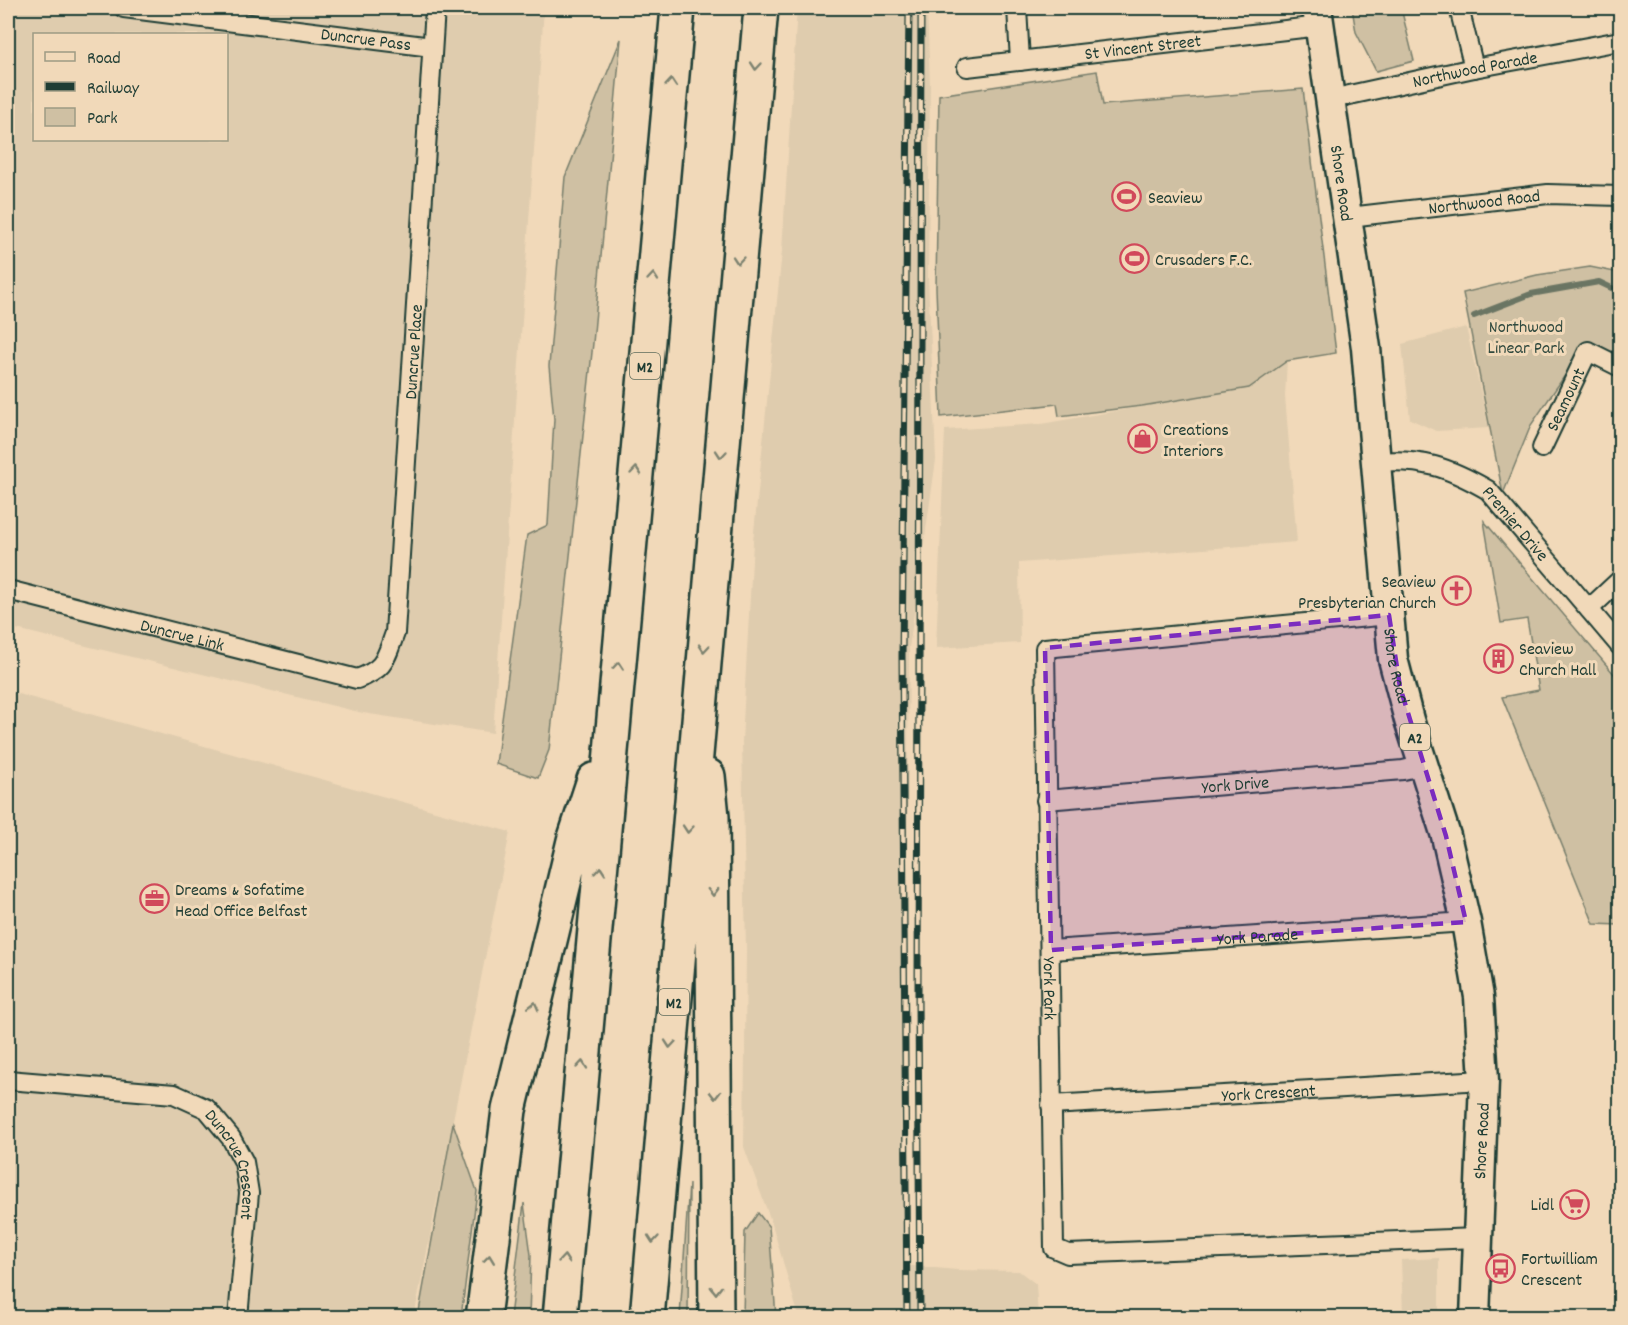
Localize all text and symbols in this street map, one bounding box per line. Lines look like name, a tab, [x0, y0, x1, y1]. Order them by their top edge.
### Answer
street label: Duncrue Pass	[319, 23, 412, 59]
street label: St Vincent Street	[1084, 30, 1203, 68]
legend	[33, 33, 228, 141]
street label: Northwood Parade	[1411, 46, 1540, 96]
text: Road	[87, 47, 121, 72]
one-way arrow	[750, 61, 763, 70]
text: Railway	[87, 77, 140, 102]
one-way arrow	[664, 78, 677, 88]
text: Park	[87, 107, 118, 132]
street label: Shore Road	[1322, 144, 1358, 223]
sports icon: Seaview	[1111, 181, 1143, 213]
street label: Northwood Road	[1427, 185, 1542, 223]
place label: Seaview	[1148, 187, 1203, 212]
sports icon: Crusaders F.C.	[1118, 243, 1150, 275]
place label: Crusaders F.C.	[1155, 249, 1252, 274]
one-way arrow	[732, 256, 745, 265]
one-way arrow	[646, 273, 659, 282]
street label: Duncrue Place	[400, 304, 431, 400]
park label: Northwood Linear Park	[1488, 316, 1564, 362]
road number: M2	[630, 353, 660, 379]
street label: Seamount	[1542, 364, 1593, 436]
place label: Creations Interiors	[1163, 419, 1229, 465]
shop icon: Creations Interiors	[1126, 423, 1158, 455]
one-way arrow	[715, 450, 728, 459]
one-way arrow	[629, 467, 642, 476]
street label: Premier Drive	[1475, 481, 1553, 568]
place label: Seaview Presbyterian Church	[1298, 571, 1436, 617]
church icon: Seaview Presbyterian Church	[1441, 575, 1473, 607]
street label: Duncrue Link	[137, 614, 226, 660]
street label: Shore Road	[1375, 627, 1414, 707]
place label: Seaview Church Hall	[1519, 638, 1597, 684]
building icon: Seaview Church Hall	[1482, 642, 1514, 674]
one-way arrow	[698, 644, 711, 653]
one-way arrow	[611, 661, 624, 670]
road number: A2	[1400, 724, 1430, 750]
street label: York Drive	[1201, 771, 1270, 802]
one-way arrow	[682, 825, 695, 834]
one-way arrow	[593, 866, 606, 875]
place label: Dreams & Sofatime Head Office Belfast	[175, 879, 308, 925]
office icon: Dreams & Sofatime Head Office Belfast	[138, 883, 170, 915]
one-way arrow	[707, 888, 719, 897]
street label: York Parade	[1216, 923, 1299, 954]
street label: York Park	[1035, 956, 1061, 1020]
road number: M2	[659, 989, 689, 1015]
one-way arrow	[527, 1001, 540, 1011]
one-way arrow	[664, 1040, 677, 1049]
one-way arrow	[575, 1060, 588, 1069]
street label: York Crescent	[1221, 1080, 1317, 1110]
one-way arrow	[709, 1090, 721, 1099]
street label: Shore Road	[1469, 1102, 1498, 1180]
street label: Duncrue Crescent	[197, 1105, 259, 1221]
supermarket icon: Lidl	[1559, 1188, 1591, 1220]
place label: Lidl	[1531, 1194, 1555, 1219]
one-way arrow	[647, 1234, 660, 1243]
place label: Fortwilliam Crescent	[1521, 1248, 1598, 1294]
bus stop icon: Fortwilliam Crescent	[1484, 1252, 1516, 1284]
one-way arrow	[483, 1255, 495, 1264]
one-way arrow	[557, 1255, 570, 1264]
one-way arrow	[710, 1285, 722, 1294]

